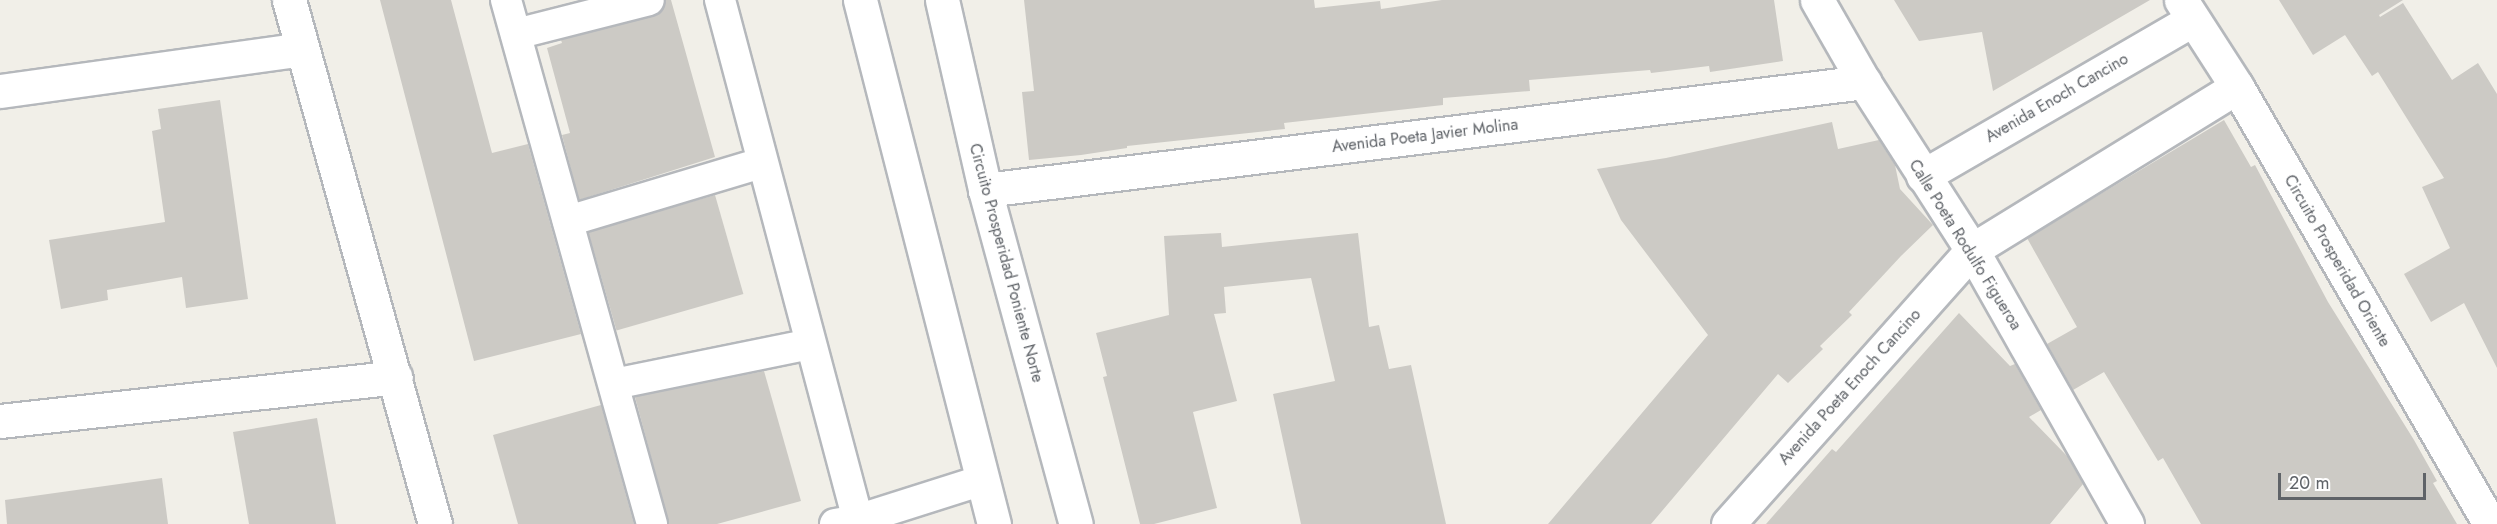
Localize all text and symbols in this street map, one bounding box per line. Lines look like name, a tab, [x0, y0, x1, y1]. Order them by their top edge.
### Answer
street label: Avenida Enoch Cancino	[1982, 49, 2132, 147]
street label: Avenida Poeta Javier Molina	[1331, 115, 1519, 157]
street label: Circuito Prosperidad Poniente Norte	[965, 142, 1047, 384]
street label: Calle Poeta Rodulfo Figueroa	[1905, 156, 2025, 334]
street label: Circuito Prosperidad Oriente	[2280, 172, 2394, 350]
street label: Avenida Poeta Enoch Cancino	[1775, 305, 1925, 469]
scale bar	[2281, 461, 2430, 499]
text: 20 m	[2289, 470, 2329, 496]

